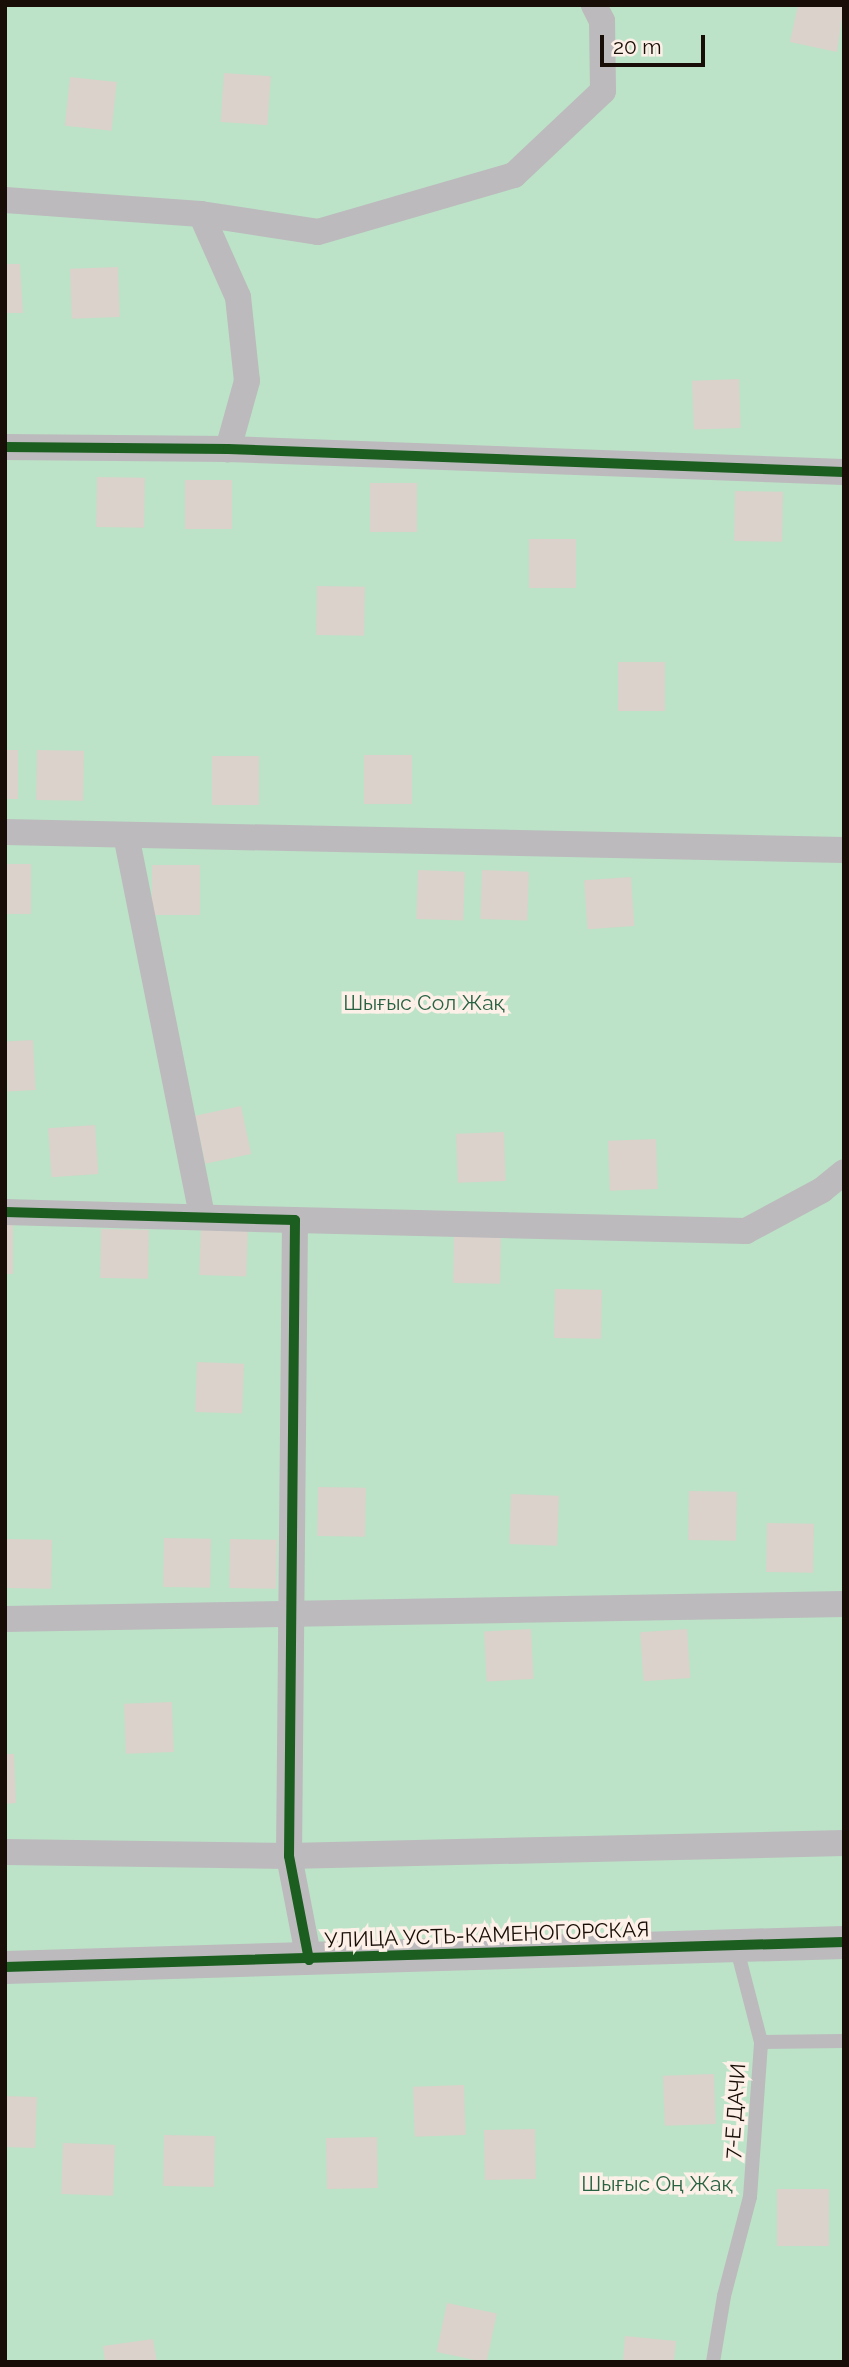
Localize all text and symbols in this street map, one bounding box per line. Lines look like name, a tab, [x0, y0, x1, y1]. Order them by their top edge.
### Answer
scale bar	[604, 21, 709, 65]
text: 20 m	[613, 34, 661, 59]
park label: Шығыс Сол Жақ	[343, 990, 505, 1016]
street label: УЛИЦА УСТЬ-КАМЕНОГОРСКАЯ	[324, 1917, 650, 1953]
street label: 7-Е ДАЧИ	[719, 2062, 751, 2160]
park label: Шығыс Оң Жақ	[581, 2171, 733, 2197]

